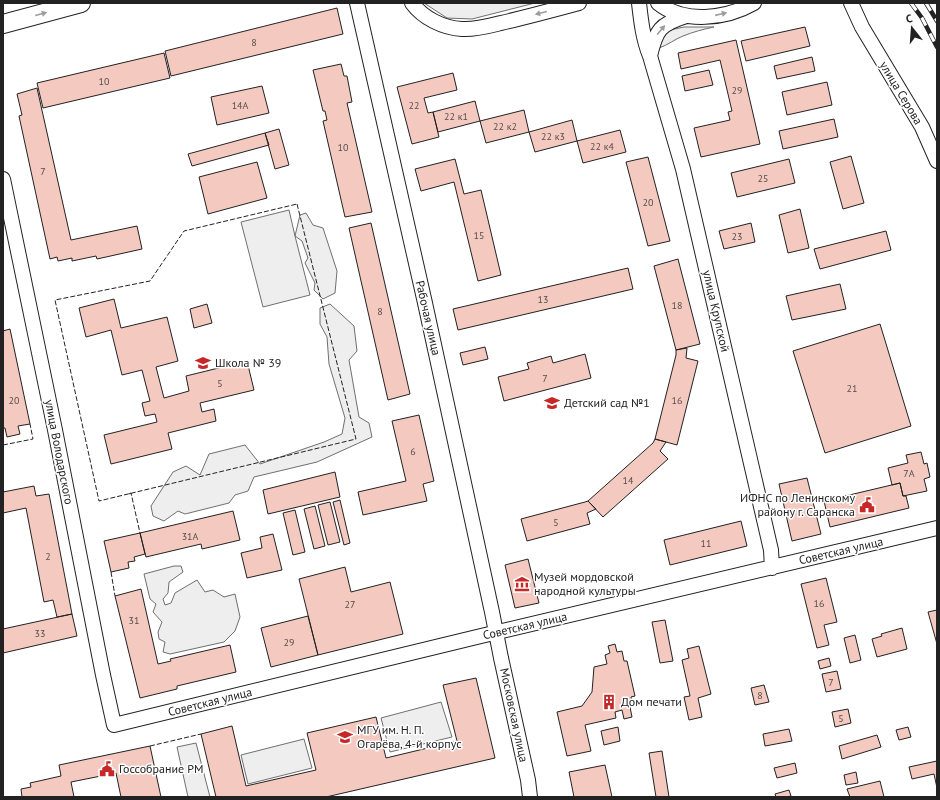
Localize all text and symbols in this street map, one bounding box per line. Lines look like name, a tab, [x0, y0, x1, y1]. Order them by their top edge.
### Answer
north arrow	[892, 8, 932, 48]
one-way arrow	[34, 10, 47, 16]
one-way arrow	[535, 10, 547, 16]
one-way arrow	[715, 11, 727, 17]
text: С	[904, 11, 914, 26]
one-way arrow	[657, 24, 665, 35]
house number: 8	[251, 36, 257, 49]
street label: улица Серова	[877, 58, 926, 127]
house number: 10	[99, 75, 110, 88]
house number: 29	[732, 84, 742, 97]
house number: 14А	[232, 99, 249, 112]
house number: 22	[409, 99, 419, 112]
house number: 22 к1	[444, 110, 468, 123]
house number: 22 к2	[493, 120, 517, 133]
house number: 22 к3	[541, 130, 565, 143]
house number: 22 к4	[590, 140, 614, 153]
house number: 10	[338, 141, 349, 154]
house number: 7	[40, 165, 46, 178]
house number: 25	[758, 172, 768, 185]
house number: 20	[643, 196, 654, 209]
house number: 15	[474, 229, 484, 242]
house number: 23	[732, 230, 742, 243]
street label: улица Крупской	[700, 269, 733, 353]
street label: Рабочая улица	[413, 279, 444, 357]
house number: 13	[538, 293, 548, 306]
house number: 18	[672, 299, 682, 312]
house number: 8	[377, 305, 383, 318]
school or university icon: Школа № 39	[194, 354, 212, 372]
place label: Школа № 39	[215, 355, 281, 370]
house number: 7	[542, 372, 548, 385]
house number: 5	[217, 377, 223, 390]
house number: 21	[847, 382, 857, 395]
house number: 20	[9, 394, 20, 407]
school or university icon: Детский сад №1	[543, 394, 561, 412]
house number: 16	[672, 394, 682, 407]
place label: Детский сад №1	[564, 395, 650, 410]
street label: улица Володарского	[42, 398, 77, 506]
house number: 6	[410, 445, 416, 458]
house number: 7А	[903, 467, 915, 480]
house number: 14	[623, 474, 634, 487]
place label: ИФНС по Ленинскому району г. Саранска	[740, 490, 855, 519]
public building icon: ИФНС по Ленинскому району г. Саранска	[858, 496, 876, 514]
house number: 5	[553, 516, 559, 529]
house number: 31А	[182, 530, 199, 543]
street label: Советская улица	[797, 534, 885, 568]
house number: 11	[701, 537, 711, 550]
house number: 2	[45, 550, 51, 563]
place label: Музей мордовской народной культуры	[534, 569, 636, 598]
museum icon: Музей мордовской народной культуры	[513, 575, 531, 593]
house number: 16	[814, 597, 824, 610]
house number: 27	[345, 598, 355, 611]
street label: Советская улица	[481, 609, 569, 643]
house number: 31	[129, 614, 139, 627]
house number: 33	[35, 627, 45, 640]
house number: 29	[284, 636, 294, 649]
street label: Московская улица	[497, 666, 532, 763]
house number: 7	[828, 676, 834, 689]
street label: Советская улица	[166, 684, 253, 719]
house number: 8	[757, 689, 763, 702]
building icon: Дом печати	[600, 693, 618, 711]
place label: Дом печати	[621, 694, 682, 709]
house number: 5	[838, 712, 844, 725]
place label: МГУ им. Н. П. Огарёва, 4-й корпус	[357, 722, 462, 751]
school or university icon: МГУ им. Н. П. Огарёва, 4-й корпус	[336, 728, 354, 746]
public building icon: Госсобрание РМ	[98, 760, 116, 778]
place label: Госсобрание РМ	[119, 761, 204, 776]

